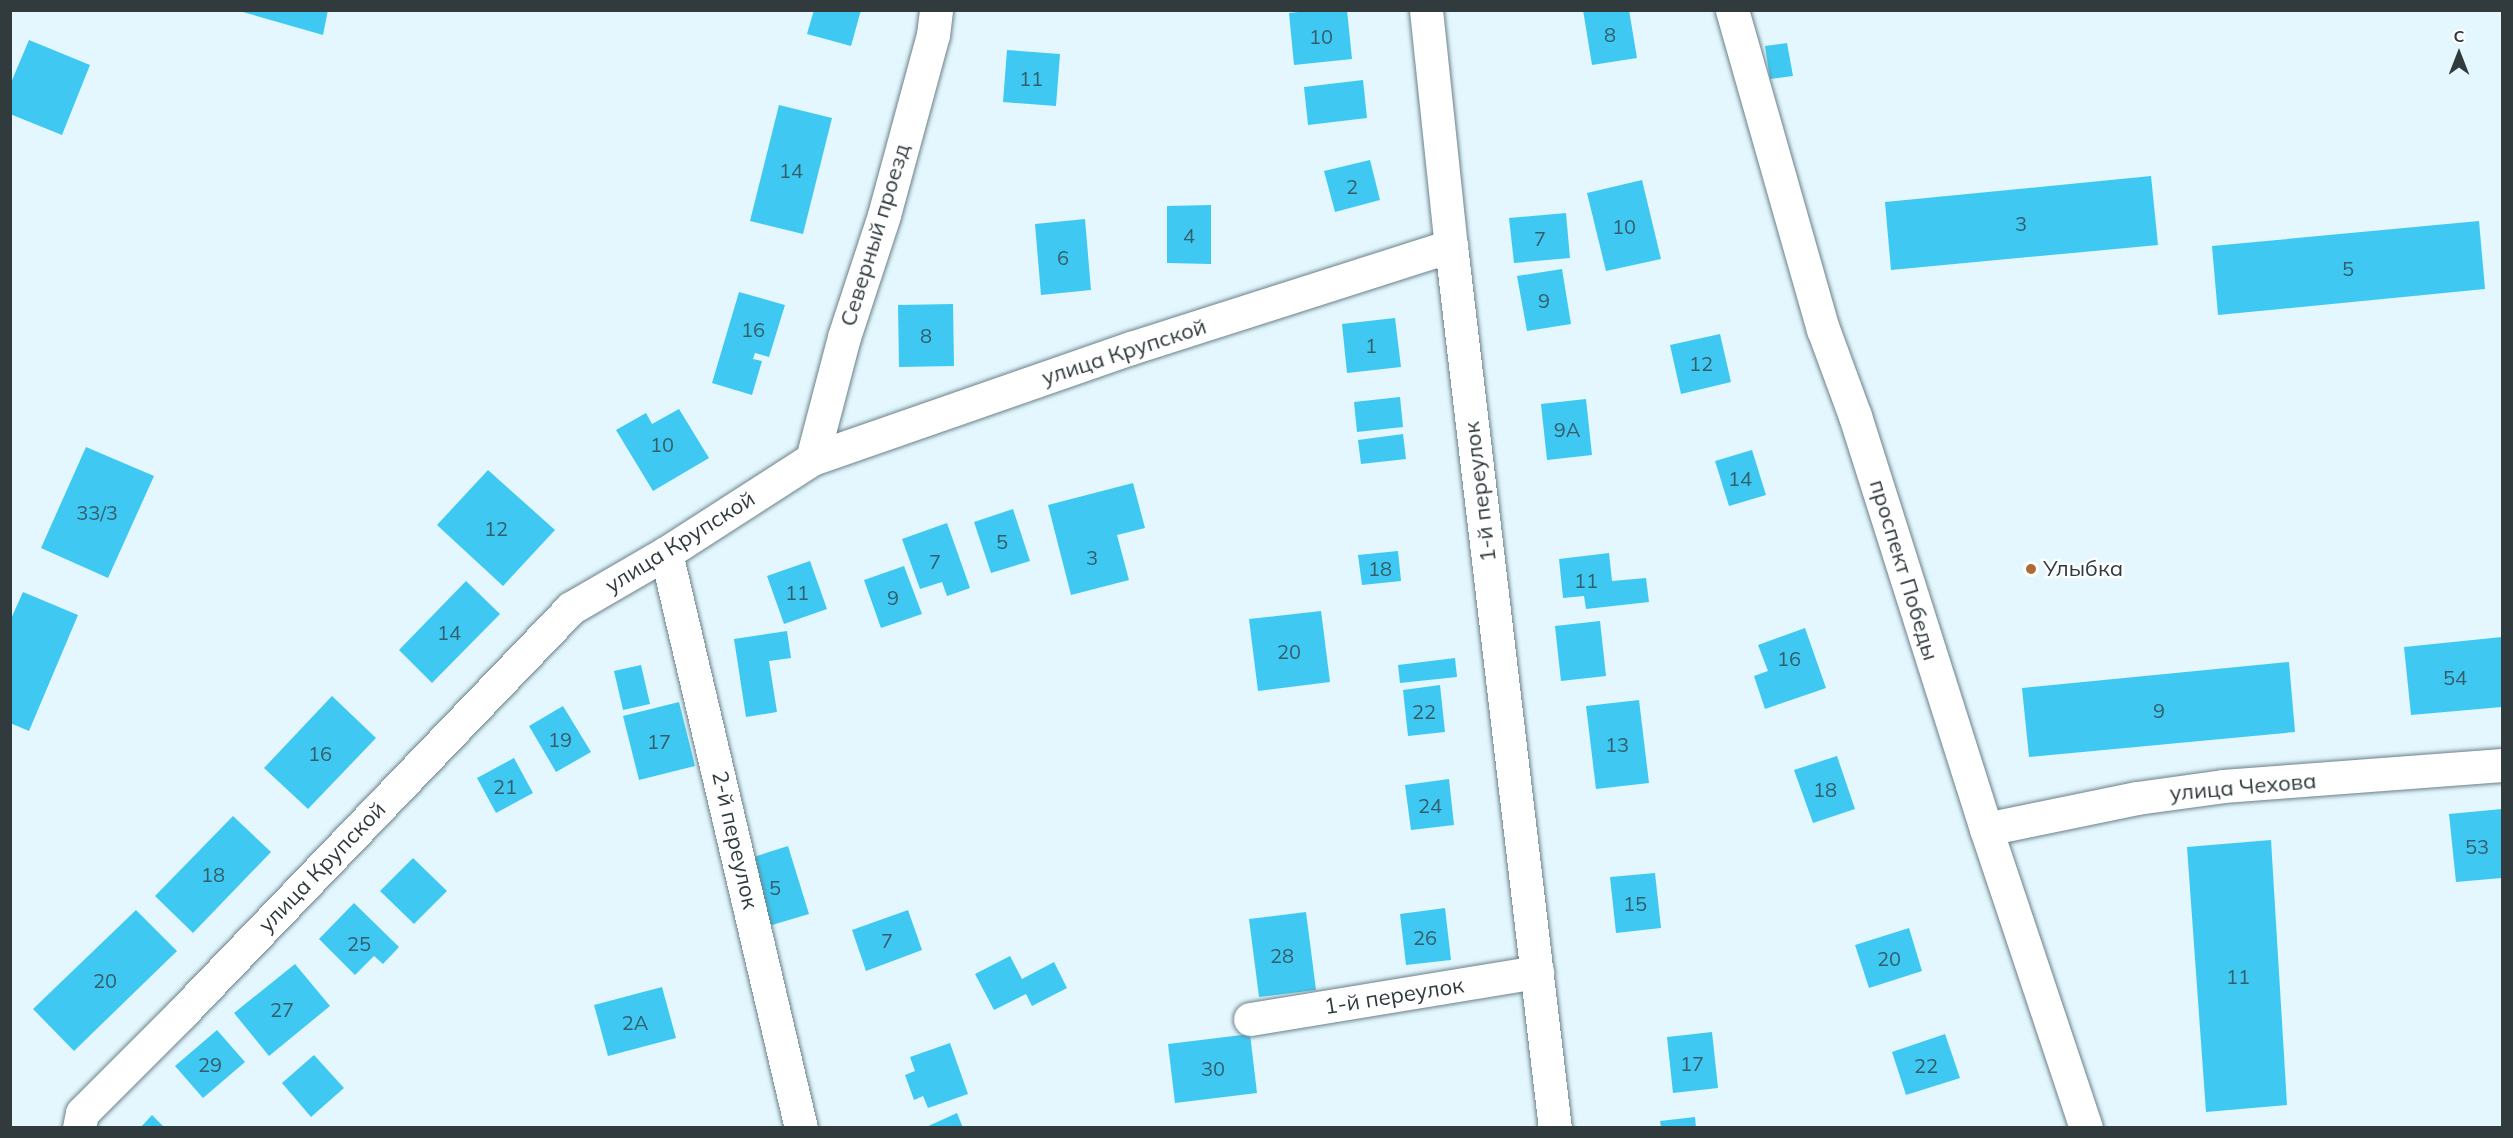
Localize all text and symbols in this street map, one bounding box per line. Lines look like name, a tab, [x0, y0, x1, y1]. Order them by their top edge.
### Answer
house number: 8	[1604, 22, 1616, 46]
house number: 10	[1309, 24, 1333, 48]
north arrow	[2429, 24, 2489, 84]
text: С	[2454, 26, 2464, 46]
house number: 11	[1019, 66, 1043, 90]
street label: Северный проезд	[835, 141, 915, 329]
house number: 14	[779, 158, 803, 182]
house number: 2	[1346, 174, 1358, 198]
house number: 3	[2015, 211, 2027, 235]
house number: 10	[1612, 214, 1636, 238]
house number: 4	[1183, 223, 1195, 247]
house number: 7	[1534, 226, 1546, 250]
house number: 6	[1057, 245, 1069, 269]
house number: 5	[2342, 256, 2354, 280]
house number: 9	[1538, 288, 1550, 312]
street label: улица Крупской	[1038, 313, 1210, 391]
house number: 16	[741, 317, 765, 341]
house number: 8	[920, 323, 932, 347]
house number: 1	[1365, 333, 1377, 357]
house number: 12	[1689, 351, 1713, 375]
house number: 9А	[1554, 417, 1580, 441]
street label: 1-й переулок	[1458, 420, 1502, 564]
house number: 10	[650, 432, 674, 456]
house number: 14	[1728, 466, 1752, 490]
street label: проспект Победы	[1864, 476, 1944, 664]
street label: улица Крупской	[600, 485, 760, 599]
house number: 33/3	[76, 500, 118, 524]
house number: 12	[484, 516, 508, 540]
house number: 5	[996, 529, 1008, 553]
house number: 3	[1086, 545, 1098, 569]
house number: 7	[929, 549, 941, 573]
house number: 18	[1368, 556, 1392, 580]
place label: Улыбка	[2043, 556, 2123, 582]
marker: Улыбка	[2024, 562, 2038, 576]
house number: 11	[1574, 568, 1598, 592]
house number: 11	[785, 580, 809, 604]
house number: 9	[887, 585, 899, 609]
house number: 14	[437, 620, 461, 644]
house number: 20	[1277, 639, 1301, 663]
house number: 16	[1777, 646, 1801, 670]
house number: 54	[2443, 665, 2467, 689]
house number: 9	[2153, 698, 2165, 722]
house number: 22	[1412, 699, 1436, 723]
house number: 19	[548, 727, 572, 751]
house number: 17	[647, 729, 671, 753]
house number: 13	[1605, 732, 1629, 756]
house number: 16	[308, 741, 332, 765]
street label: улица Чехова	[2168, 767, 2318, 807]
street label: 2-й переулок	[706, 768, 764, 912]
house number: 21	[493, 774, 517, 798]
house number: 18	[1813, 777, 1837, 801]
house number: 24	[1418, 793, 1442, 817]
street label: улица Крупской	[253, 796, 391, 938]
house number: 53	[2465, 834, 2489, 858]
house number: 18	[201, 862, 225, 886]
house number: 5	[769, 875, 781, 899]
house number: 15	[1623, 891, 1647, 915]
house number: 26	[1413, 925, 1437, 949]
house number: 7	[881, 928, 893, 952]
house number: 25	[347, 931, 371, 955]
house number: 28	[1270, 943, 1294, 967]
house number: 20	[1877, 946, 1901, 970]
house number: 11	[2226, 964, 2250, 988]
house number: 20	[93, 968, 117, 992]
street label: 1-й переулок	[1322, 972, 1466, 1020]
house number: 27	[270, 997, 294, 1021]
house number: 2А	[622, 1010, 648, 1034]
house number: 17	[1680, 1051, 1704, 1075]
house number: 29	[198, 1052, 222, 1076]
house number: 22	[1914, 1053, 1938, 1077]
house number: 30	[1201, 1056, 1225, 1080]

